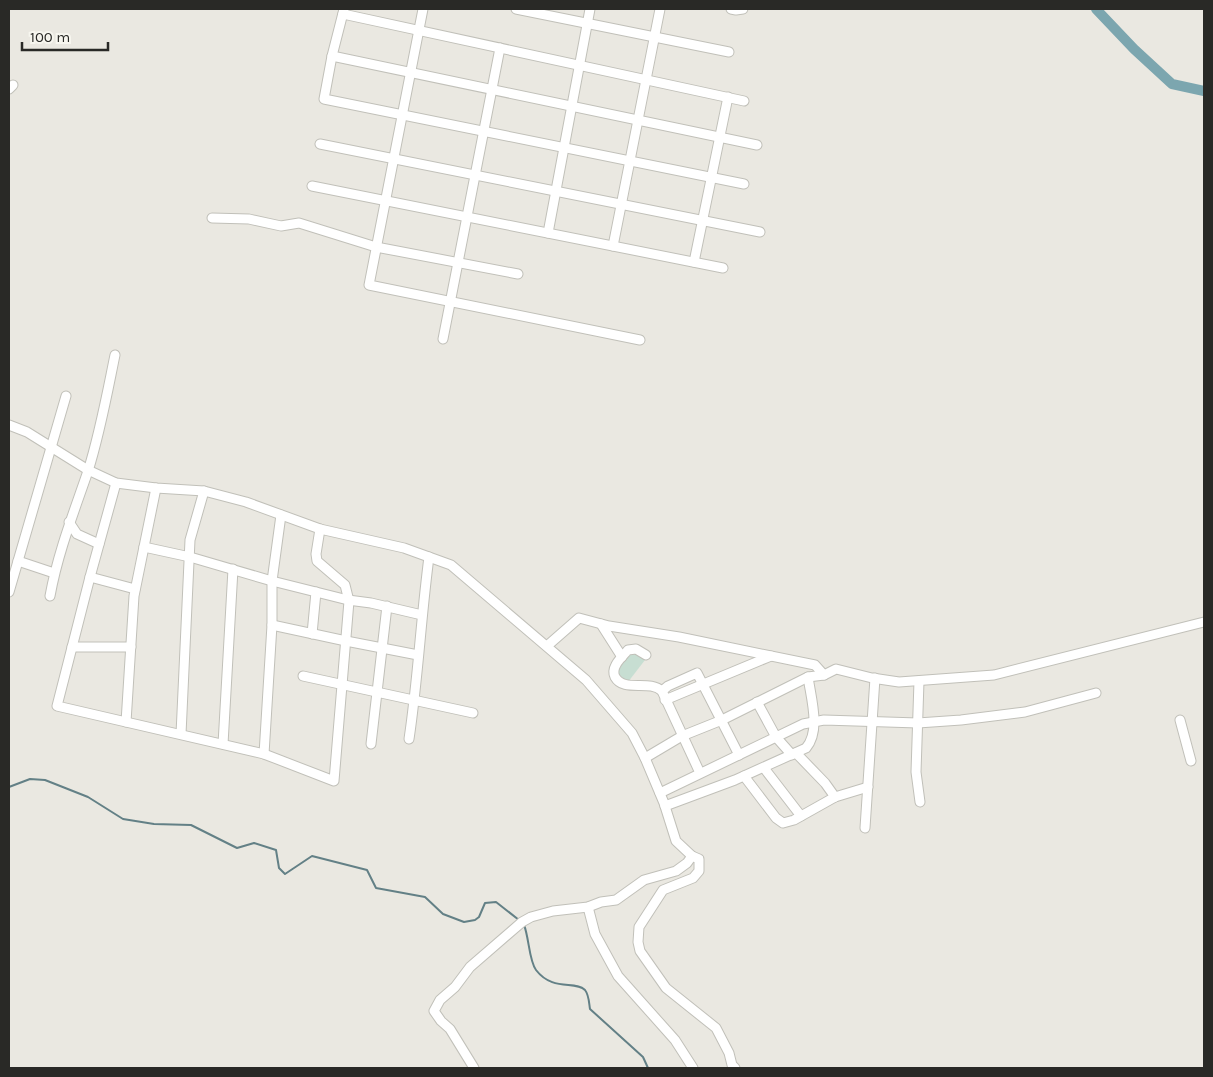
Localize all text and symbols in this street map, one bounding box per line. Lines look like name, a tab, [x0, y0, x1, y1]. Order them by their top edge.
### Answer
scale bar	[22, 20, 109, 52]
text: 100 m	[30, 28, 70, 46]

